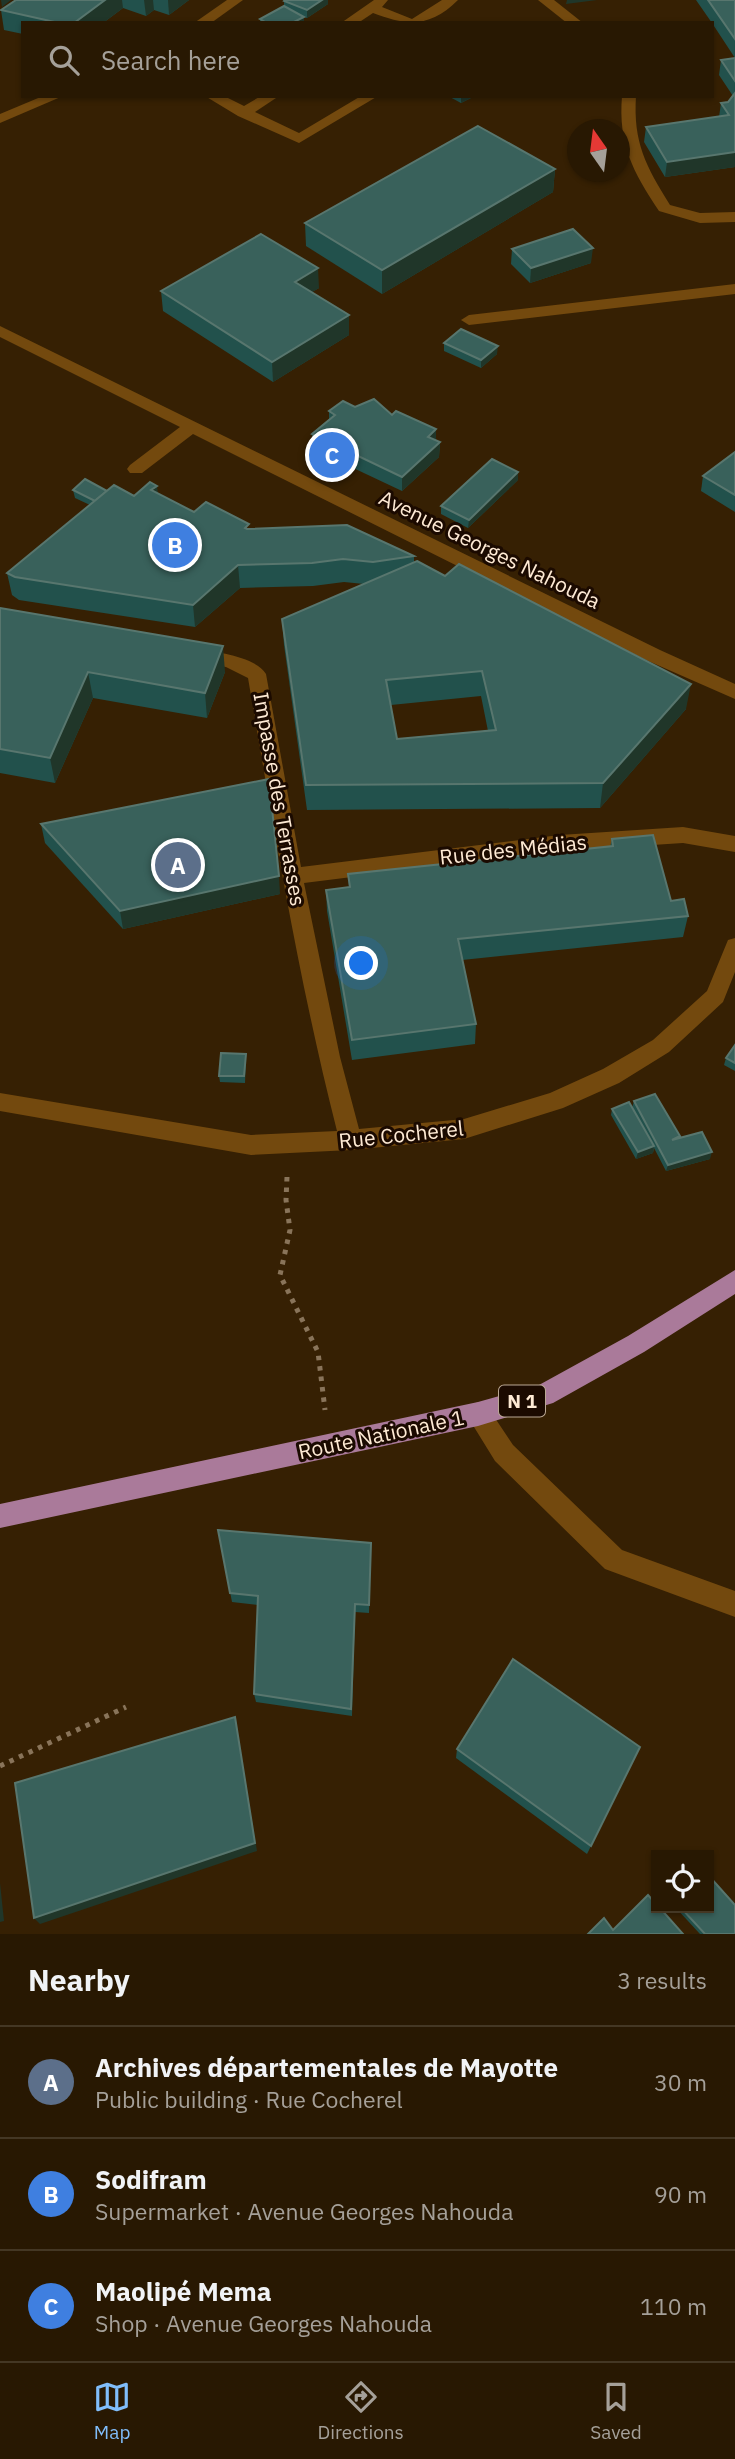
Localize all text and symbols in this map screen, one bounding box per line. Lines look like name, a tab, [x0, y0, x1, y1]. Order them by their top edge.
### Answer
search box	[21, 21, 714, 98]
icon: search	[45, 41, 83, 79]
text: Search here	[101, 43, 240, 77]
north arrow	[567, 119, 630, 182]
pin: C	[309, 429, 355, 481]
street label: Avenue Georges Nahouda	[375, 483, 605, 615]
pin: B	[152, 519, 198, 571]
street label: Impasse des Terrasses	[247, 690, 313, 908]
street label: Rue des Médias	[438, 827, 588, 871]
pin: A	[155, 839, 201, 891]
your location	[344, 946, 378, 980]
street label: Rue Cocherel	[337, 1113, 465, 1154]
road number: N 1	[499, 1386, 545, 1416]
street label: Route Nationale 1	[295, 1403, 467, 1465]
map controls	[651, 1850, 714, 1913]
button: locate	[651, 1850, 714, 1913]
text: Nearby	[28, 1960, 130, 1999]
text: 3 results	[617, 1965, 707, 1995]
text: Archives départementales de Mayotte	[95, 2050, 558, 2084]
text: A	[43, 2067, 59, 2097]
text: 30 m	[654, 2067, 707, 2097]
text: Public building · Rue Cocherel	[95, 2084, 403, 2114]
text: Sodifram	[95, 2162, 207, 2196]
text: B	[43, 2179, 59, 2209]
text: 90 m	[654, 2179, 707, 2209]
text: Supermarket · Avenue Georges Nahouda	[95, 2196, 514, 2226]
text: Maolipé Mema	[95, 2274, 272, 2308]
text: C	[44, 2291, 58, 2321]
text: 110 m	[640, 2291, 707, 2321]
text: Shop · Avenue Georges Nahouda	[95, 2308, 432, 2338]
tab: Map	[93, 2378, 131, 2444]
tab: Directions	[317, 2378, 404, 2444]
tab: Saved	[590, 2378, 642, 2444]

